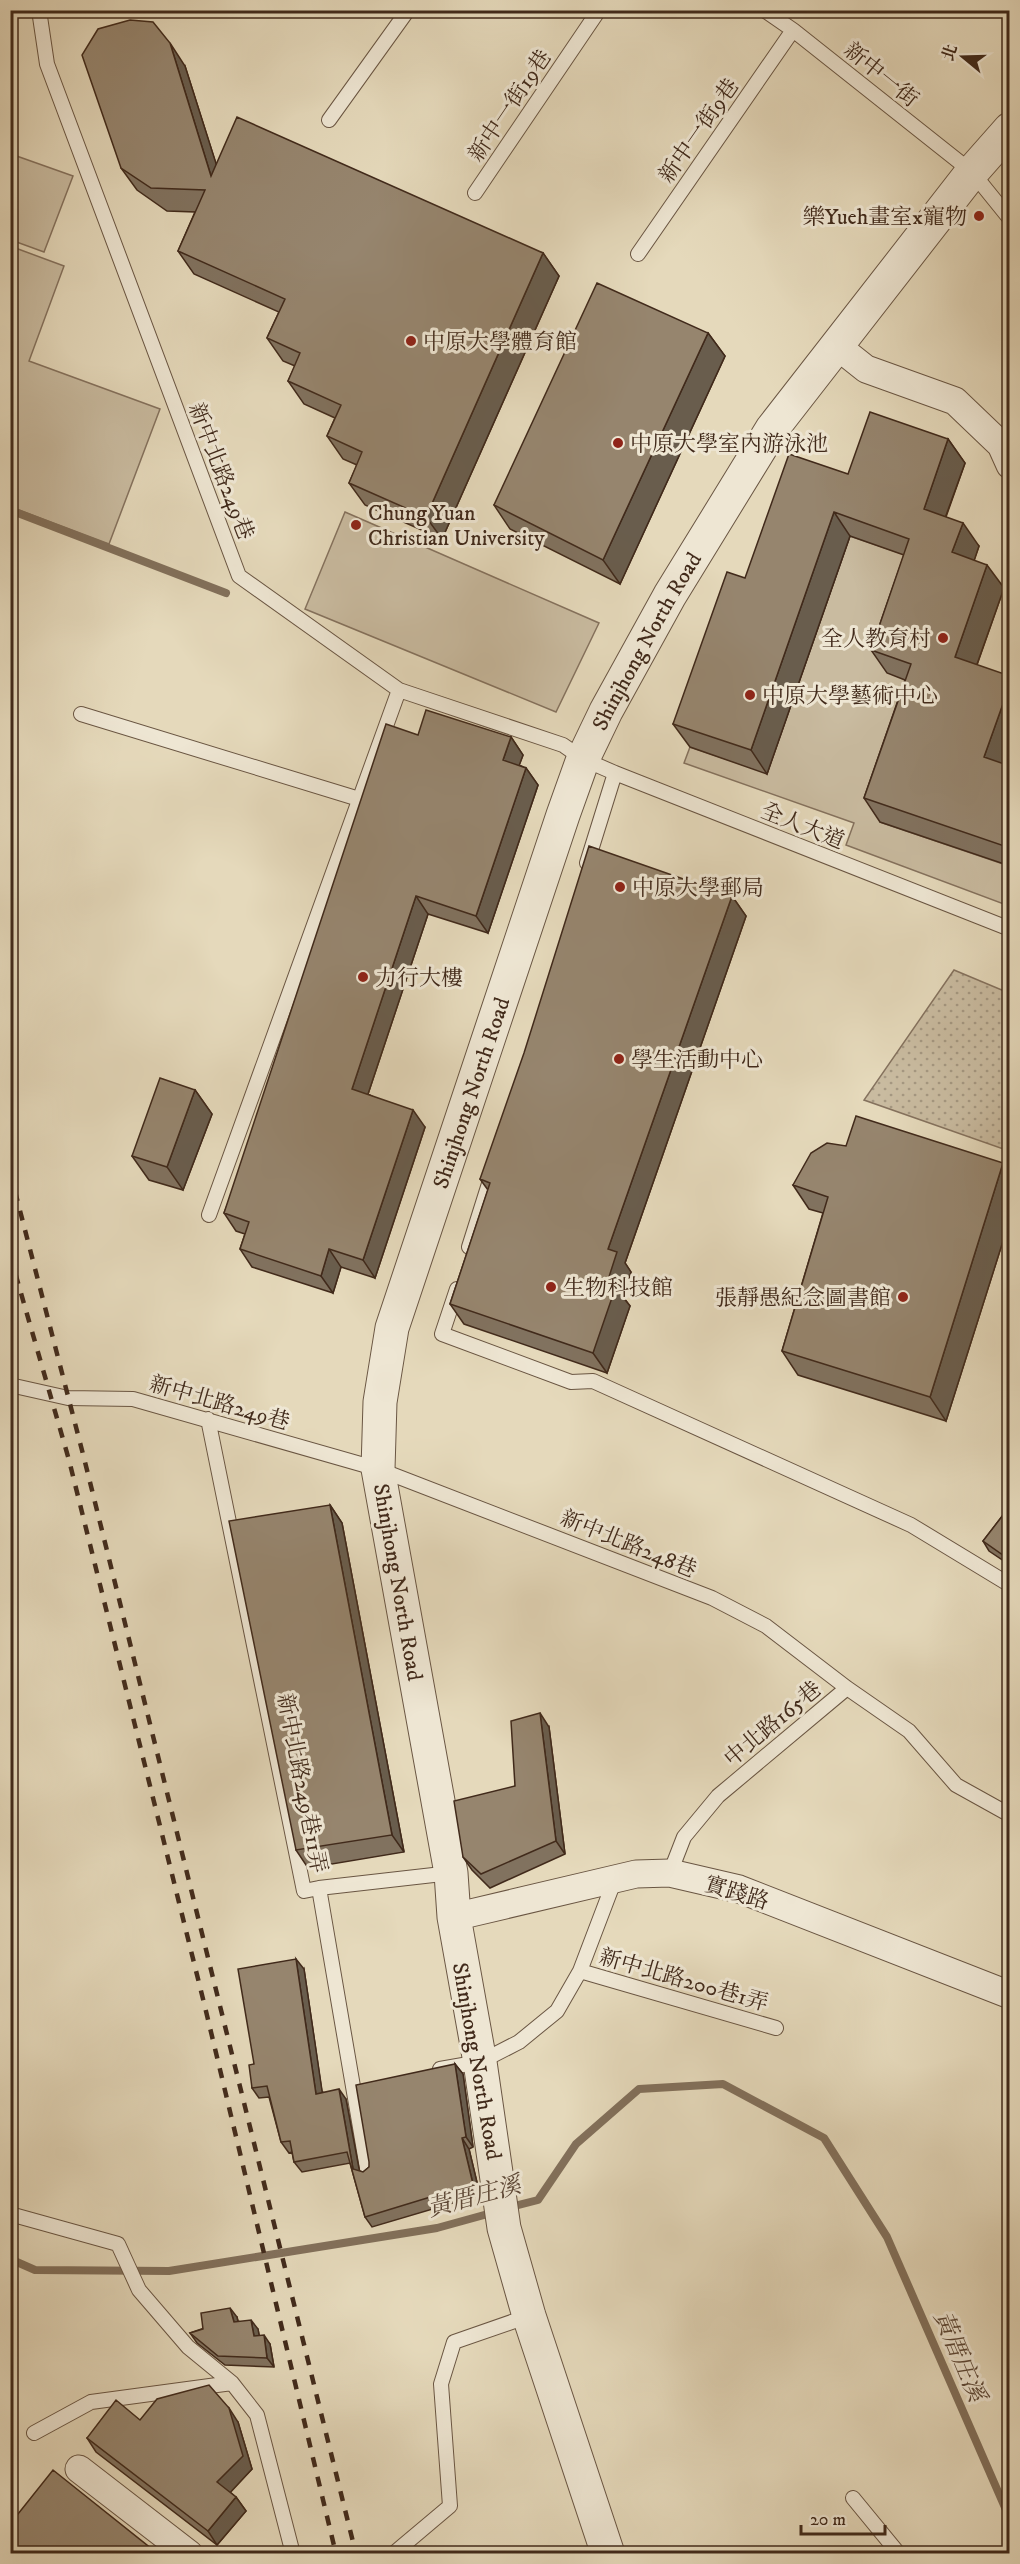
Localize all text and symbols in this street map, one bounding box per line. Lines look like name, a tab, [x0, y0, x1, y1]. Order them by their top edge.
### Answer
north arrow	[933, 27, 993, 87]
street label: 新中一街	[838, 37, 924, 113]
text: 北	[938, 42, 962, 63]
street label: 新中一街19巷	[463, 45, 558, 167]
street label: 新中一街9巷	[653, 74, 745, 188]
place label: 樂Yueh畫室x寵物	[802, 204, 967, 231]
marker: 樂Yueh畫室x寵物	[972, 209, 986, 223]
place label: 中原大學體育館	[423, 329, 577, 356]
marker: 中原大學體育館	[404, 334, 418, 348]
street label: 新中北路249巷	[182, 399, 259, 544]
place label: 中原大學室內游泳池	[630, 431, 828, 458]
marker: 中原大學室內游泳池	[611, 436, 625, 450]
place label: Chung Yuan Christian University	[368, 500, 545, 552]
marker: Chung Yuan Christian University	[349, 518, 363, 532]
street label: Shinjhong North Road	[587, 548, 708, 735]
place label: 全人教育村	[821, 626, 931, 653]
marker: 全人教育村	[936, 631, 950, 645]
place label: 中原大學藝術中心	[762, 683, 938, 710]
marker: 中原大學藝術中心	[743, 688, 757, 702]
street label: 全人大道	[757, 797, 848, 855]
place label: 中原大學郵局	[632, 875, 764, 902]
marker: 中原大學郵局	[613, 880, 627, 894]
place label: 力行大樓	[375, 965, 463, 992]
marker: 力行大樓	[356, 970, 370, 984]
street label: Shinjhong North Road	[427, 994, 516, 1192]
place label: 學生活動中心	[631, 1047, 763, 1074]
marker: 學生活動中心	[612, 1052, 626, 1066]
place label: 生物科技館	[563, 1275, 673, 1302]
marker: 生物科技館	[544, 1280, 558, 1294]
place label: 張靜愚紀念圖書館	[715, 1285, 891, 1312]
marker: 張靜愚紀念圖書館	[896, 1290, 910, 1304]
street label: 新中北路249巷	[146, 1371, 293, 1436]
street label: Shinjhong North Road	[367, 1482, 428, 1683]
street label: 新中北路248巷	[556, 1505, 700, 1584]
street label: 中北路165巷	[719, 1676, 827, 1773]
street label: 新中北路249巷11弄	[271, 1691, 332, 1875]
street label: 實踐路	[701, 1871, 772, 1916]
street label: 新中北路200巷1弄	[596, 1943, 771, 2017]
street label: Shinjhong North Road	[446, 1961, 507, 2162]
water label: 黃厝庄溪	[424, 2169, 527, 2224]
water label: 黃厝庄溪	[927, 2306, 993, 2409]
scale bar	[801, 2498, 885, 2536]
text: 20 m	[810, 2509, 846, 2531]

